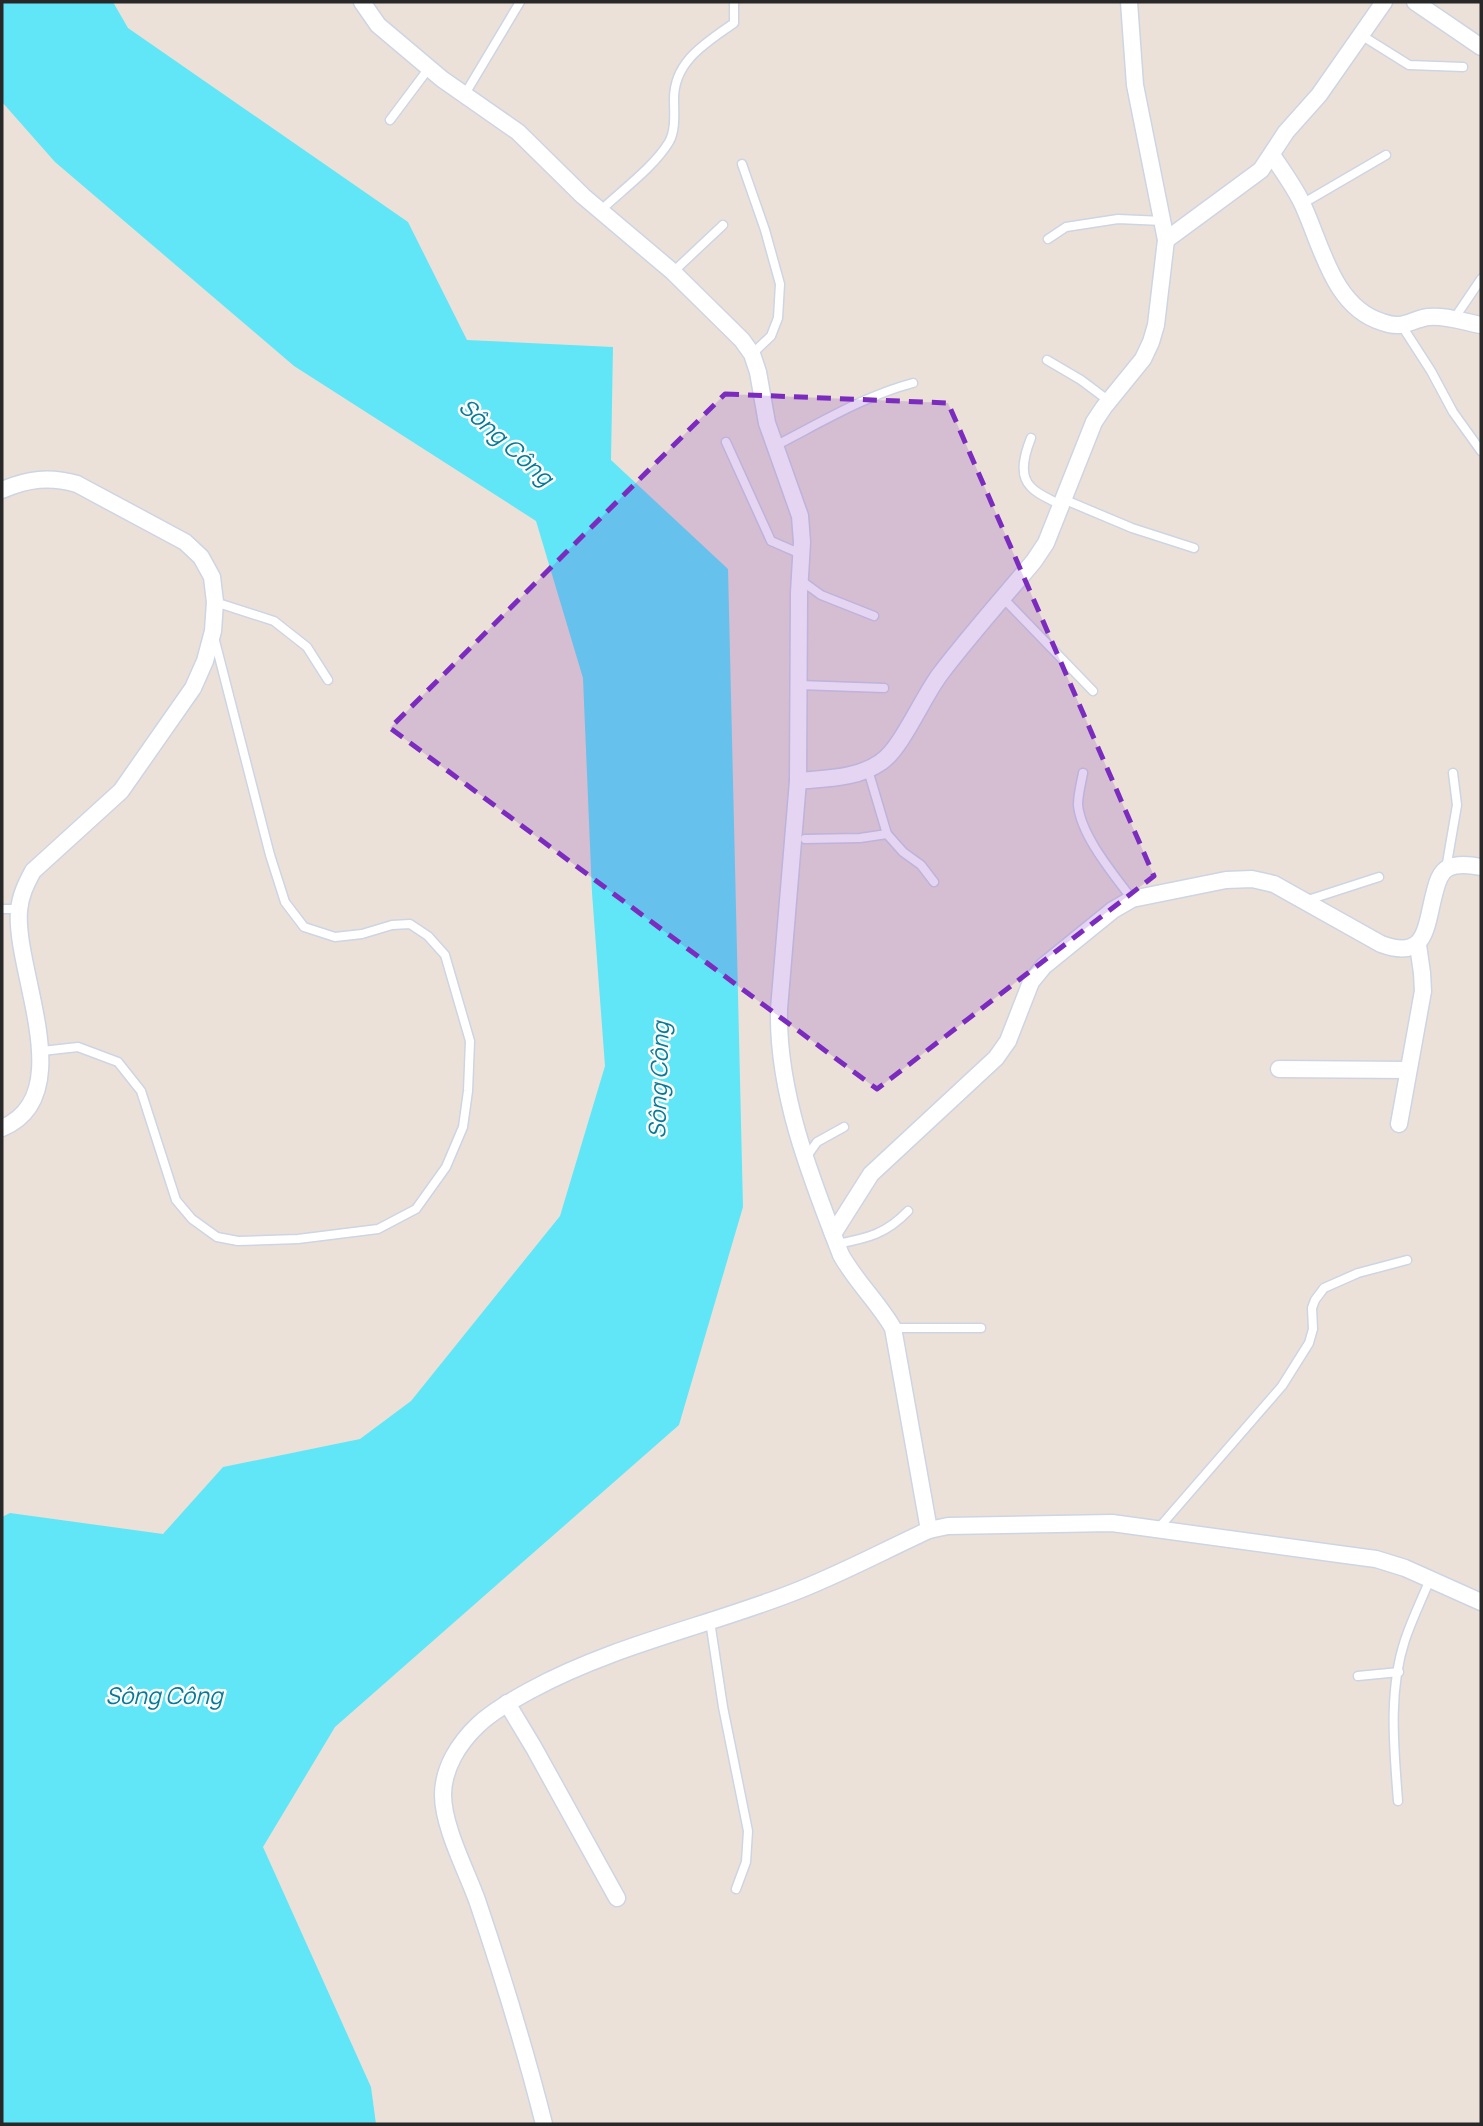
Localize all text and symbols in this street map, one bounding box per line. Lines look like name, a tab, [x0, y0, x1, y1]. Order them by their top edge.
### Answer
water label: Sông Công	[452, 390, 563, 494]
water label: Sông Công	[640, 1019, 676, 1139]
water label: Sông Công	[106, 1679, 225, 1711]

